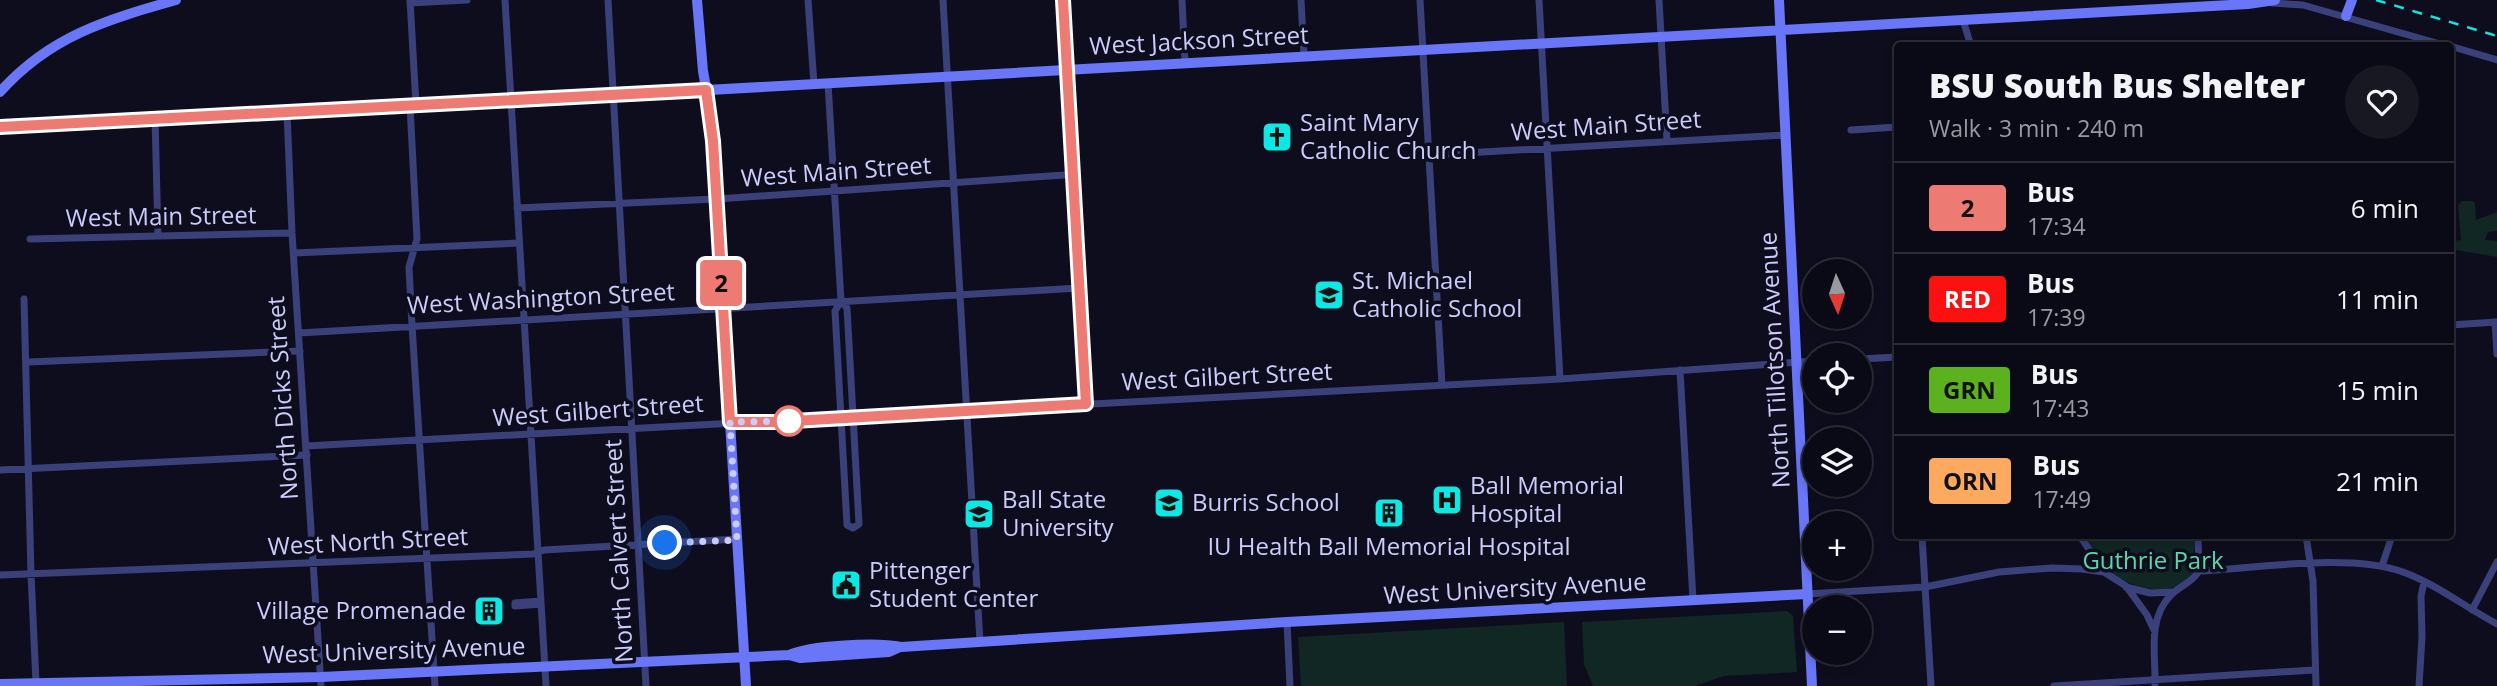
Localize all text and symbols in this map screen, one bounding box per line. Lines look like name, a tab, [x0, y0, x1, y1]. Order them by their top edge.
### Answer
street label: West Jackson Street	[1088, 17, 1309, 62]
text: BSU South Bus Shelter	[1929, 63, 2305, 108]
button: heart	[2345, 65, 2419, 139]
street label: West Main Street	[1510, 101, 1702, 148]
place label: Saint Mary Catholic Church	[1300, 105, 1477, 166]
text: Walk · 3 min · 240 m	[1929, 112, 2144, 144]
church icon: Saint Mary Catholic Church	[1260, 120, 1294, 154]
street label: West Main Street	[740, 147, 932, 194]
text: Bus	[2027, 174, 2074, 210]
text: 6 min	[2351, 190, 2419, 226]
text: 2	[1961, 191, 1974, 224]
street label: West Main Street	[65, 197, 257, 234]
text: 17:34	[2027, 210, 2086, 242]
street label: North Tillotson Avenue	[1750, 231, 1797, 489]
north arrow	[1802, 259, 1872, 329]
map controls	[1802, 259, 1872, 665]
line badge: 2	[698, 260, 744, 306]
place label: St. Michael Catholic School	[1352, 263, 1522, 324]
text: Bus	[2027, 265, 2074, 301]
text: 2	[714, 266, 728, 299]
street label: West Washington Street	[406, 274, 676, 321]
school or university icon: St. Michael Catholic School	[1312, 278, 1346, 312]
text: 11 min	[2336, 281, 2419, 317]
text: RED	[1944, 282, 1991, 315]
street label: North Dicks Street	[258, 295, 305, 501]
text: 17:39	[2027, 301, 2086, 333]
button: locate	[1802, 343, 1872, 413]
street label: West Gilbert Street	[1121, 353, 1333, 398]
text: Bus	[2031, 356, 2078, 392]
text: 15 min	[2336, 372, 2419, 408]
text: GRN	[1943, 373, 1996, 406]
street label: West Gilbert Street	[491, 386, 704, 433]
text: 17:43	[2031, 392, 2089, 424]
unlabelled marker	[774, 406, 804, 436]
button: layers	[1802, 427, 1872, 497]
street label: North Calvert Street	[595, 439, 640, 664]
text: Bus	[2032, 447, 2080, 483]
text: 21 min	[2336, 463, 2419, 499]
text: ORN	[1943, 464, 1997, 497]
place label: Ball Memorial Hospital	[1470, 468, 1624, 529]
place label: Ball State University	[1002, 482, 1115, 543]
hospital icon: Ball Memorial Hospital	[1430, 483, 1464, 517]
text: 17:49	[2032, 483, 2091, 515]
place label: Burris School	[1192, 485, 1340, 518]
school or university icon: Burris School	[1152, 486, 1186, 520]
building icon: IU Health Ball Memorial Hospital	[1372, 496, 1406, 530]
school or university icon: Ball State University	[962, 497, 996, 531]
button: +	[1802, 511, 1872, 581]
street label: West North Street	[267, 519, 469, 562]
your location	[647, 525, 682, 560]
place label: IU Health Ball Memorial Hospital	[1207, 529, 1571, 562]
park label: Guthrie Park	[2082, 543, 2224, 576]
place label: Pittenger Student Center	[869, 553, 1038, 614]
street label: West University Avenue	[1383, 564, 1647, 611]
public building icon: Pittenger Student Center	[829, 568, 863, 602]
place label: Village Promenade	[257, 593, 466, 626]
building icon: Village Promenade	[472, 594, 506, 628]
button: −	[1802, 595, 1872, 665]
street label: West University Avenue	[262, 628, 526, 671]

